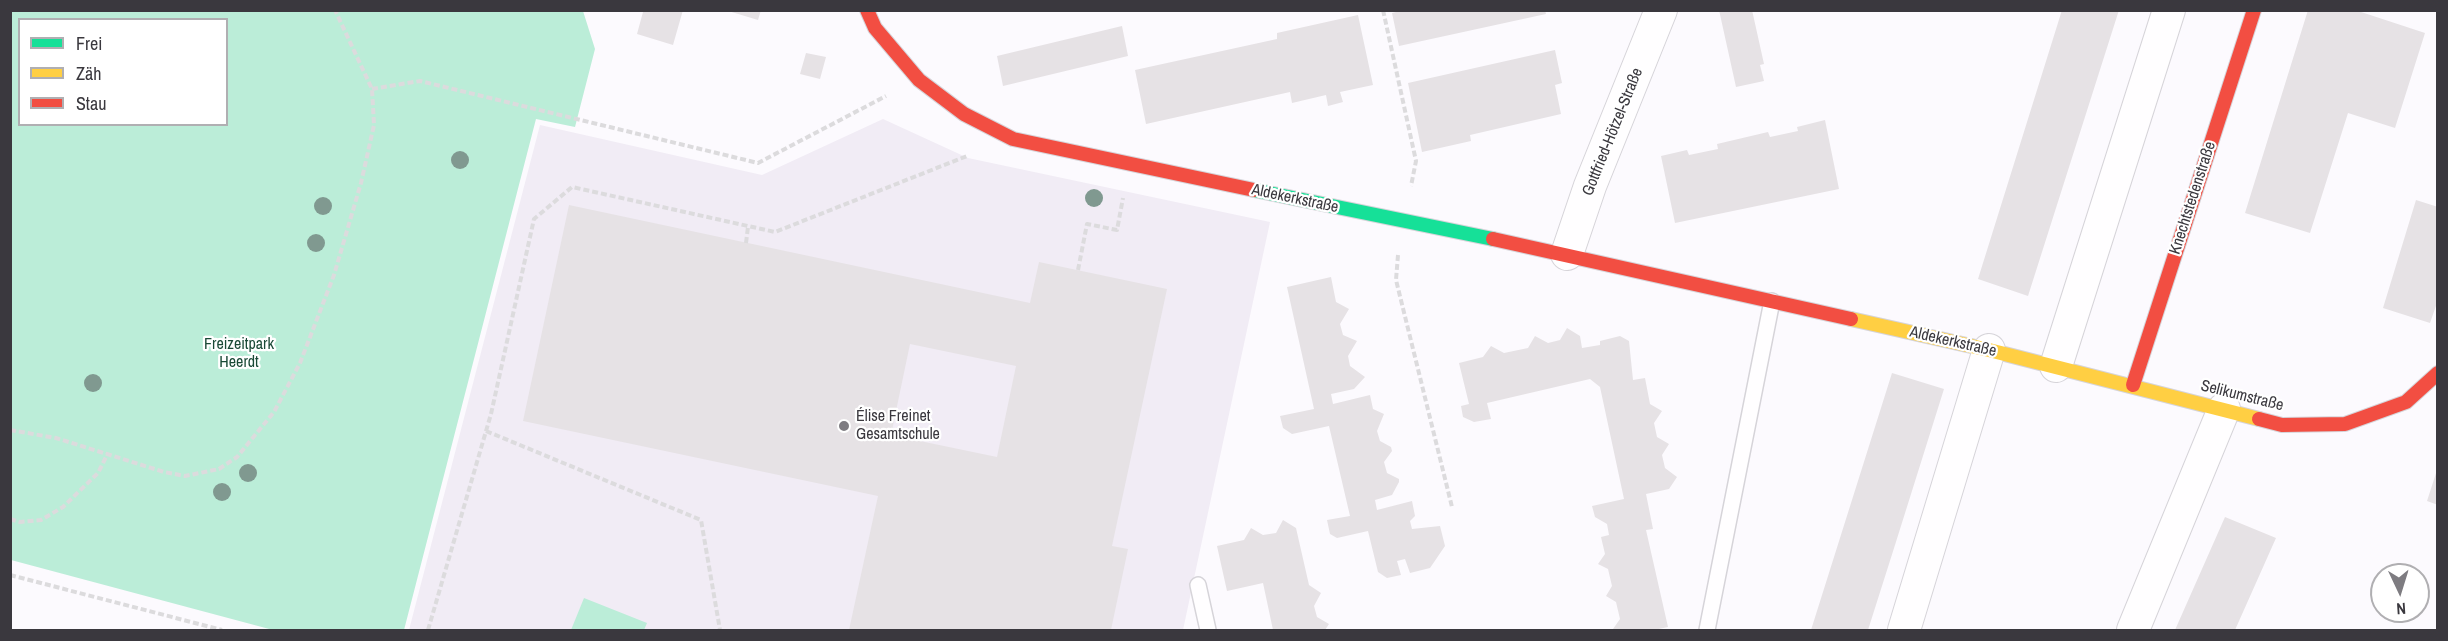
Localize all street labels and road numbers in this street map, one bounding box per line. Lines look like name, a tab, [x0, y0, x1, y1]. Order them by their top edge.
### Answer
street label: Gottfried-Hötzel-Straße	[1579, 65, 1647, 199]
street label: Knechtstedenstraße	[2166, 139, 2220, 257]
street label: Aldekerkstraße	[1250, 180, 1340, 218]
street label: Aldekerkstraße	[1908, 323, 1998, 361]
street label: Selikumstraße	[2199, 376, 2285, 416]

